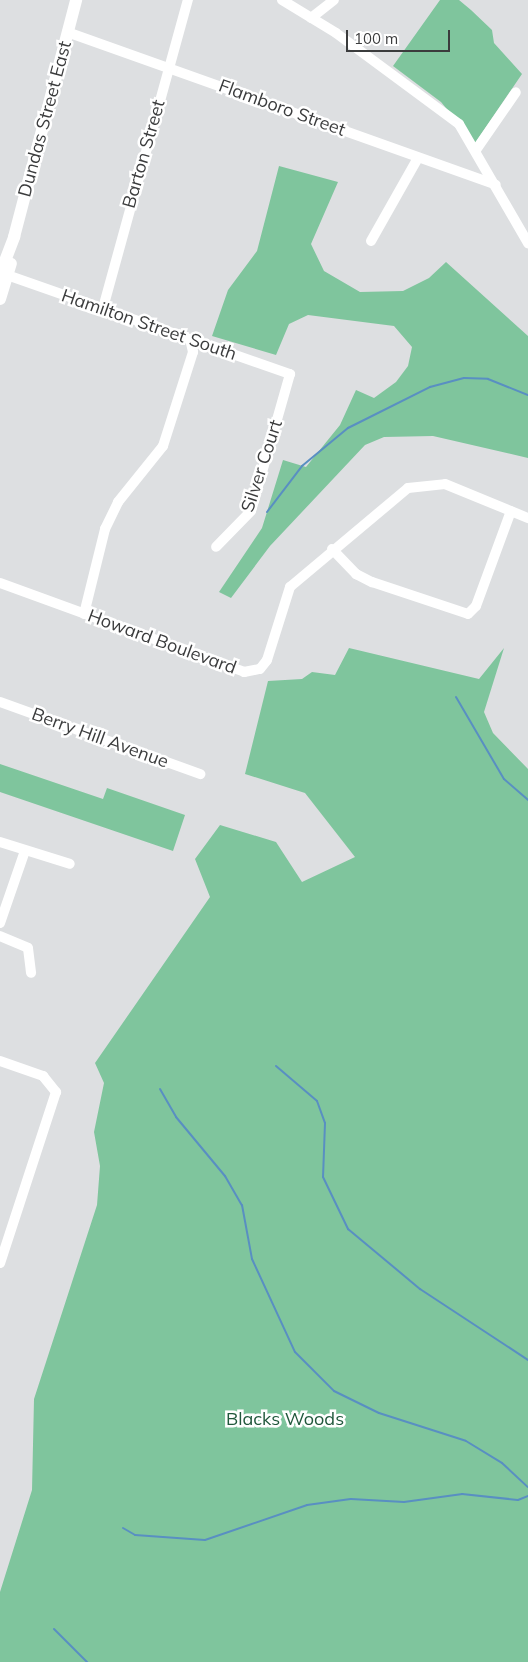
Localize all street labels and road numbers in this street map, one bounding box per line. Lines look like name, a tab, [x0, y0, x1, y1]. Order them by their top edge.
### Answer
street label: Dundas Street East	[14, 39, 76, 199]
street label: Flamboro Street	[216, 75, 348, 141]
street label: Barton Street	[118, 97, 170, 211]
street label: Hamilton Street South	[59, 285, 239, 365]
street label: Silver Court	[237, 417, 287, 515]
street label: Howard Boulevard	[85, 605, 239, 679]
street label: Berry Hill Avenue	[29, 703, 171, 773]

